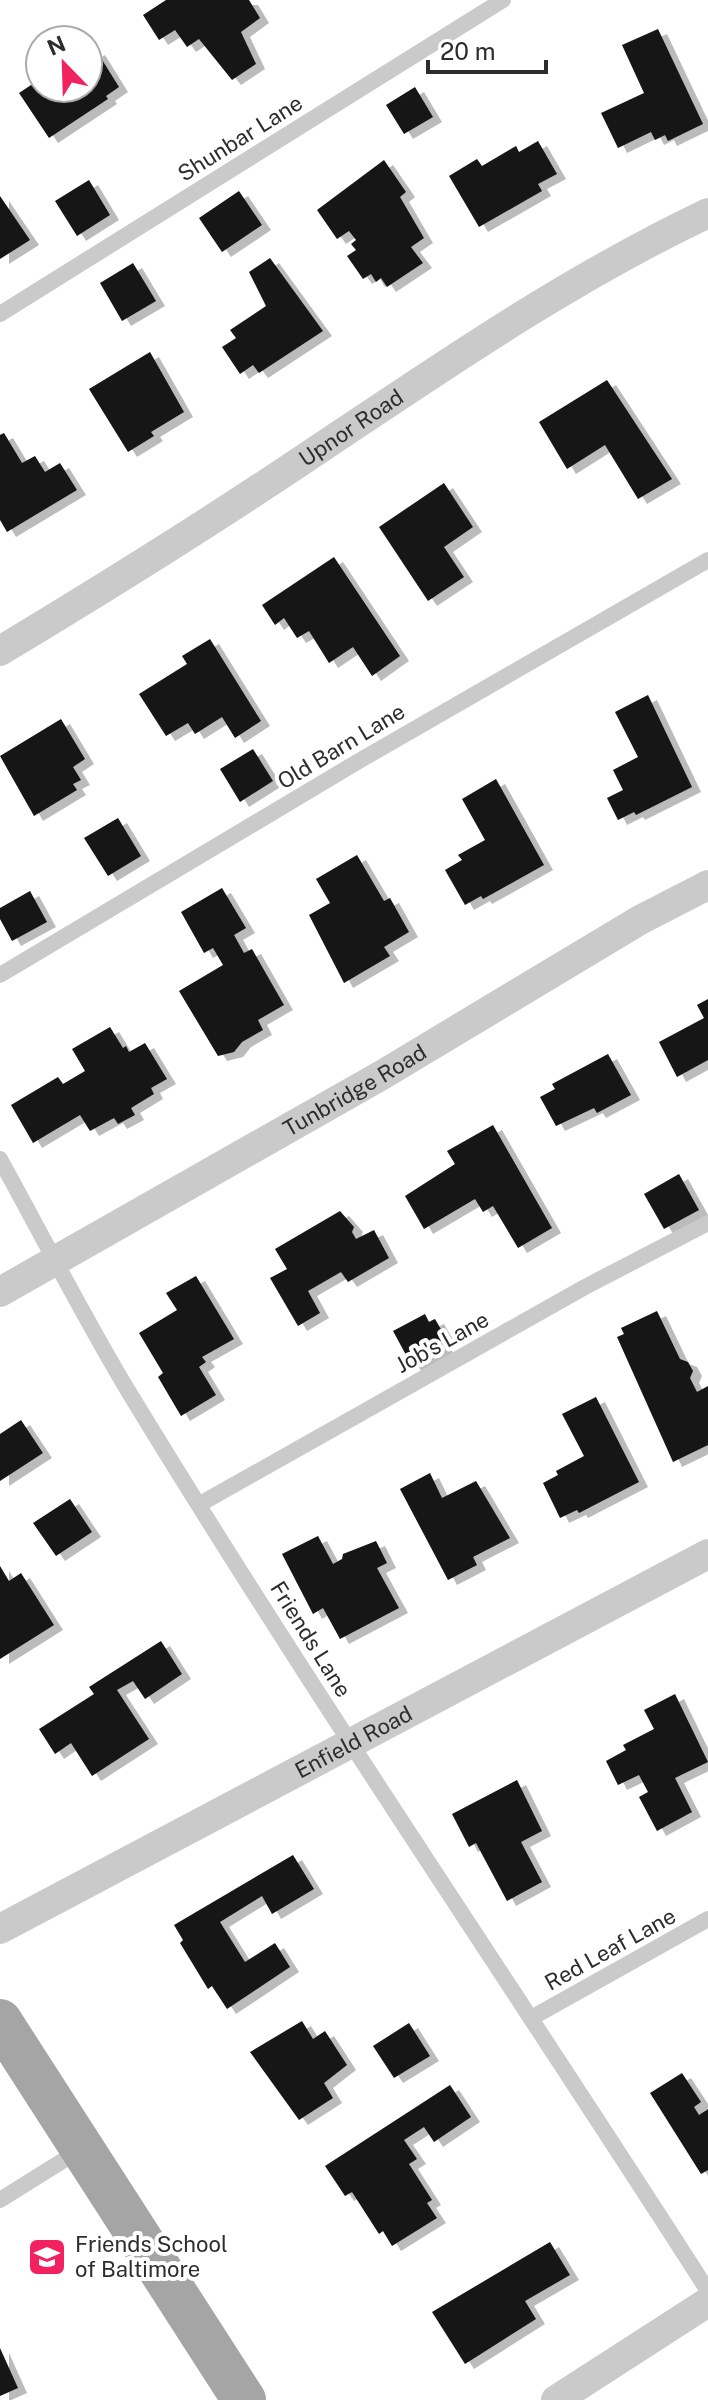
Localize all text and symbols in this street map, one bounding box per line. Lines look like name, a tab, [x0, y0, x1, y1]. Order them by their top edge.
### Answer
north arrow	[24, 24, 104, 104]
scale bar	[428, 24, 546, 74]
text: N	[43, 30, 69, 61]
text: 20 m	[440, 37, 496, 65]
street label: Shunbar Lane	[173, 89, 307, 187]
street label: Upnor Road	[294, 384, 408, 472]
street label: Old Barn Lane	[273, 698, 409, 794]
street label: Tunbridge Road	[278, 1039, 431, 1142]
street label: Job's Lane	[391, 1306, 493, 1378]
street label: Friends Lane	[265, 1576, 357, 1702]
street label: Enfield Road	[290, 1700, 417, 1783]
street label: Red Leaf Lane	[540, 1902, 680, 1996]
place label: Friends School of Baltimore	[75, 2231, 228, 2282]
school or university icon: Friends School of Baltimore	[26, 2236, 68, 2278]

